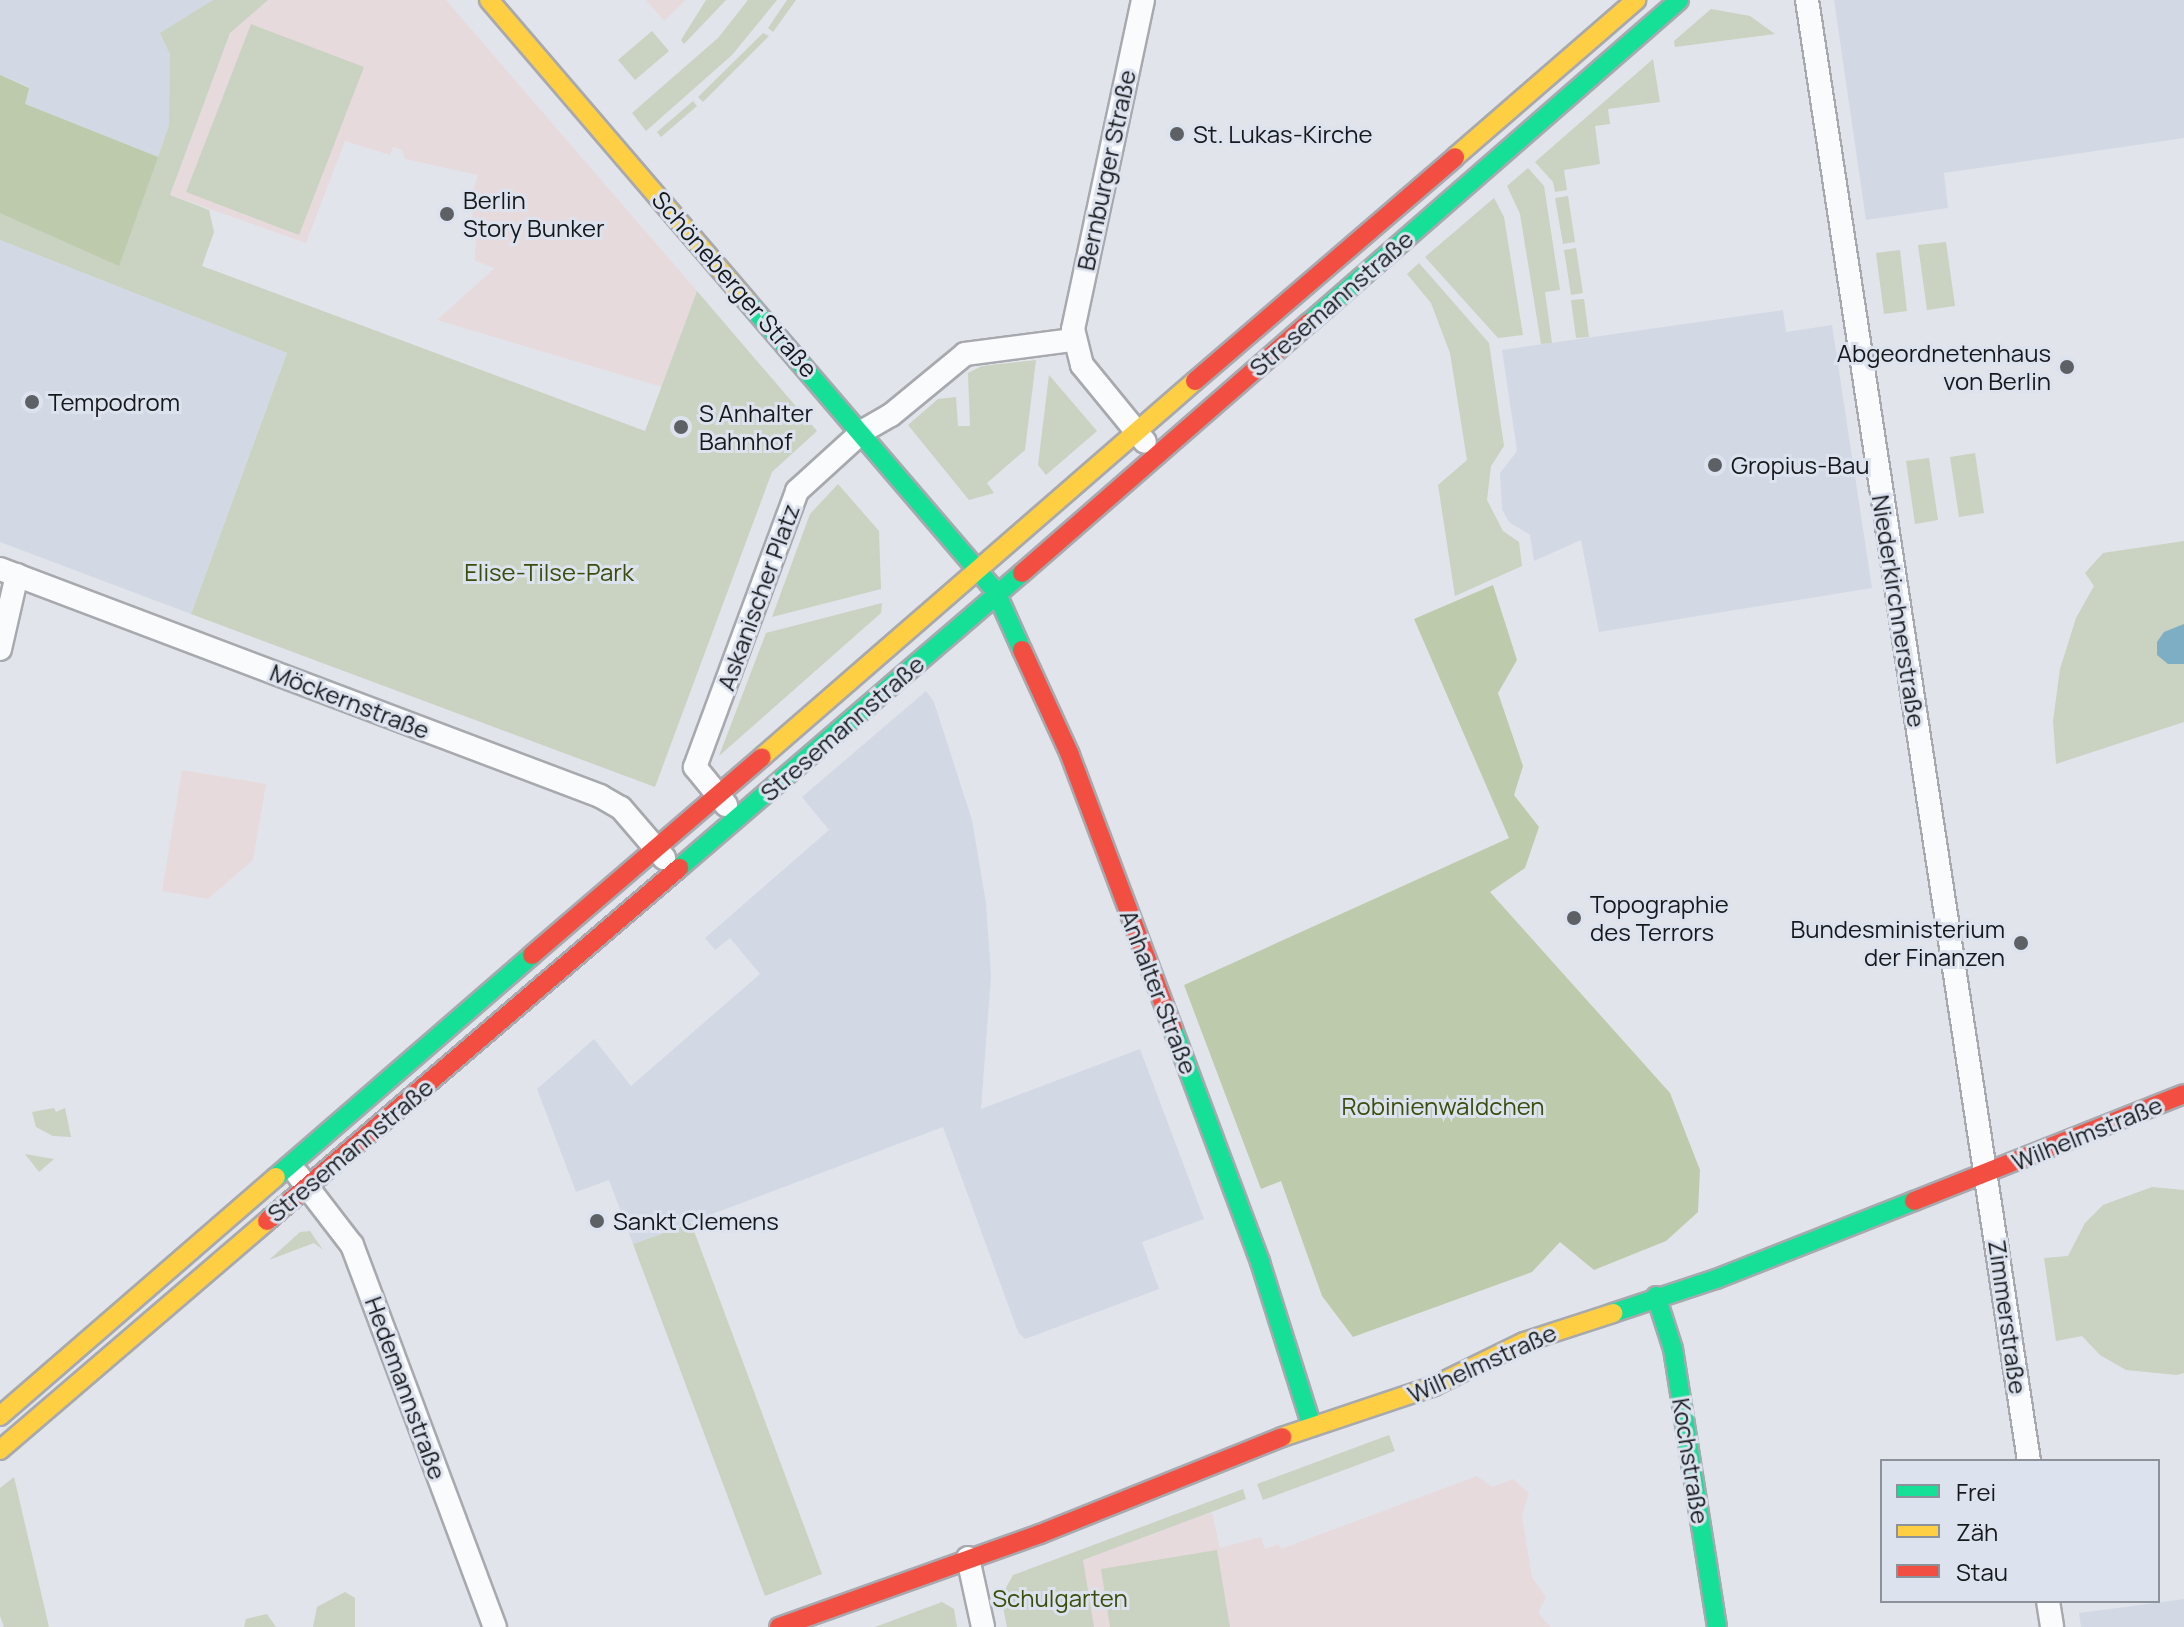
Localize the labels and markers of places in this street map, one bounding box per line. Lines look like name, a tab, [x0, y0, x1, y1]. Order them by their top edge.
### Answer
place label: St. Lukas-Kirche	[1193, 120, 1373, 148]
marker: St. Lukas-Kirche	[1168, 125, 1186, 143]
place label: Berlin Story Bunker	[463, 186, 605, 242]
marker: Berlin Story Bunker	[438, 205, 456, 223]
place label: Abgeordnetenhaus von Berlin	[1837, 339, 2051, 395]
marker: Abgeordnetenhaus von Berlin	[2058, 358, 2076, 376]
place label: Tempodrom	[48, 388, 180, 416]
marker: Tempodrom	[23, 393, 41, 411]
place label: S Anhalter Bahnhof	[699, 399, 813, 455]
marker: S Anhalter Bahnhof	[670, 416, 692, 438]
place label: Gropius-Bau	[1731, 451, 1870, 479]
marker: Gropius-Bau	[1706, 456, 1724, 474]
place label: Topographie des Terrors	[1590, 890, 1729, 946]
marker: Topographie des Terrors	[1565, 909, 1583, 927]
place label: Bundesministerium der Finanzen	[1791, 915, 2005, 971]
marker: Bundesministerium der Finanzen	[2012, 934, 2030, 952]
place label: Sankt Clemens	[613, 1207, 779, 1235]
marker: Sankt Clemens	[588, 1212, 606, 1230]

